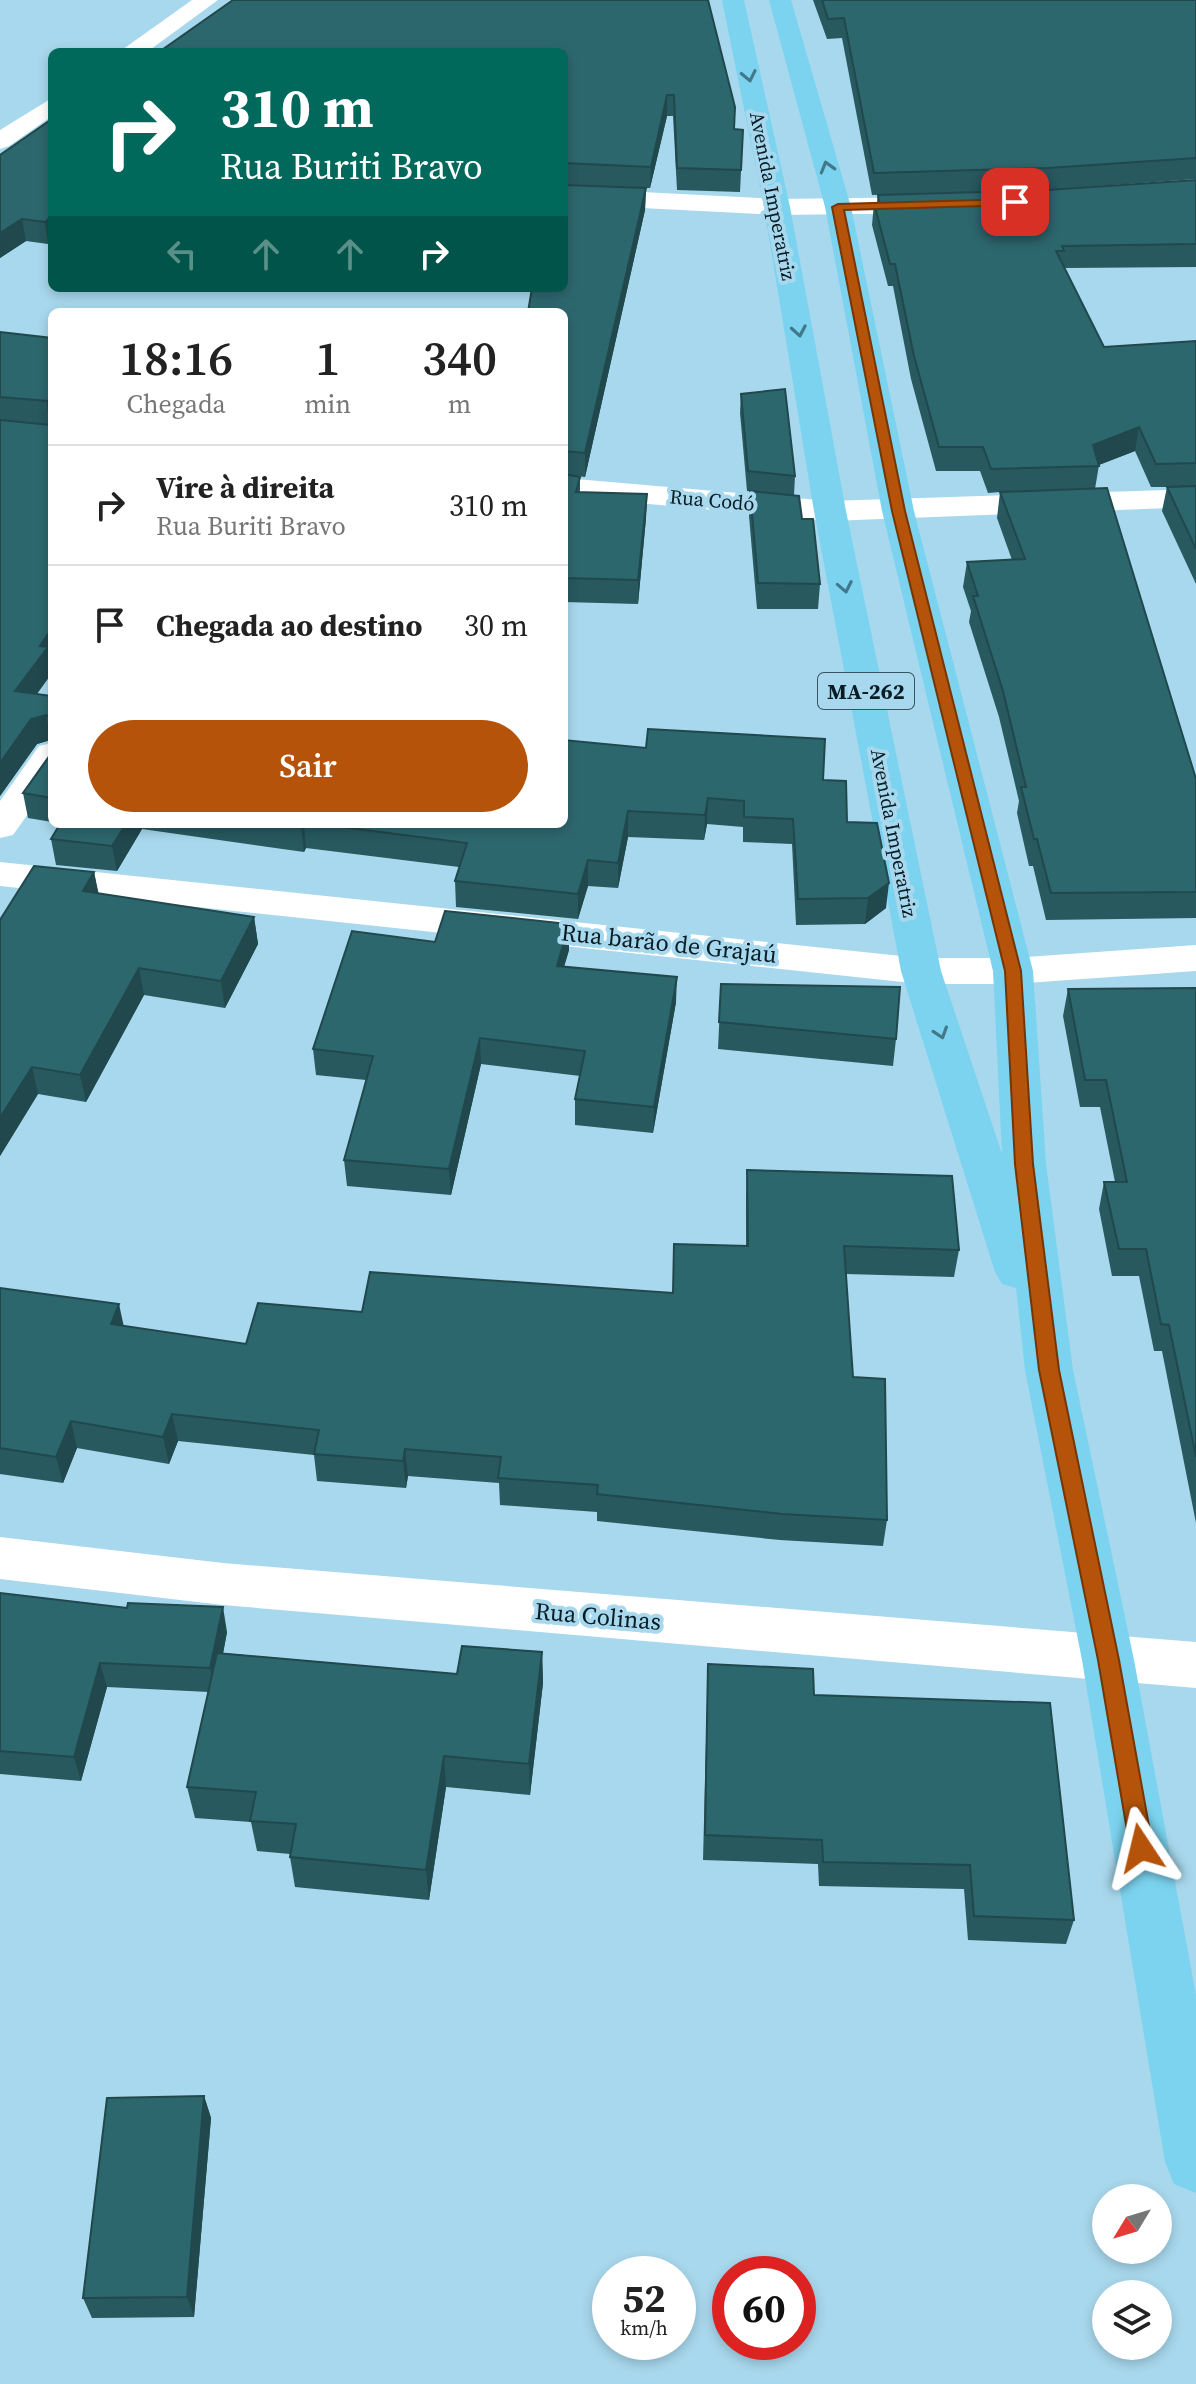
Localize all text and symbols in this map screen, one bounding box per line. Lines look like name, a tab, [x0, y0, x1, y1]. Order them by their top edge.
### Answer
text: 310 m	[220, 69, 374, 146]
one-way arrow	[740, 69, 757, 83]
icon: right	[88, 80, 192, 184]
street label: Avenida Imperatriz	[743, 109, 803, 283]
text: Rua Buriti Bravo	[220, 142, 483, 191]
one-way arrow	[820, 161, 836, 175]
pin	[981, 168, 1049, 236]
icon: arrive	[993, 180, 1037, 224]
icon: left	[160, 232, 204, 276]
icon: ahead	[244, 232, 288, 276]
icon: ahead	[328, 232, 372, 276]
icon: right	[412, 232, 456, 276]
text: 18:16	[119, 325, 233, 391]
text: 1	[315, 325, 340, 391]
text: 340	[422, 325, 497, 391]
one-way arrow	[789, 325, 806, 338]
text: Chegada	[126, 386, 226, 422]
text: min	[304, 386, 351, 422]
text: m	[448, 386, 471, 422]
text: Vire à direita	[156, 467, 335, 508]
street label: Rua Codó	[668, 482, 756, 518]
icon: right	[88, 483, 132, 527]
text: 310 m	[449, 485, 528, 526]
text: Rua Buriti Bravo	[156, 508, 346, 544]
one-way arrow	[836, 580, 853, 594]
icon: arrive	[88, 603, 132, 647]
text: Chegada ao destino	[156, 605, 422, 646]
text: 30 m	[464, 605, 528, 646]
road number: MA-262	[818, 673, 914, 709]
button: Sair	[88, 720, 528, 812]
street label: Avenida Imperatriz	[864, 746, 924, 920]
street label: Rua barão de Grajaú	[559, 915, 779, 971]
one-way arrow	[932, 1025, 948, 1039]
street label: Rua Colinas	[533, 1594, 663, 1638]
position arrow	[1099, 1806, 1183, 1890]
north arrow	[1092, 2184, 1172, 2264]
map controls	[1092, 2184, 1172, 2360]
speed limit sign: 60	[712, 2256, 816, 2360]
text: 52	[622, 2271, 666, 2325]
button: layers	[1092, 2280, 1172, 2360]
text: km/h	[620, 2314, 668, 2342]

